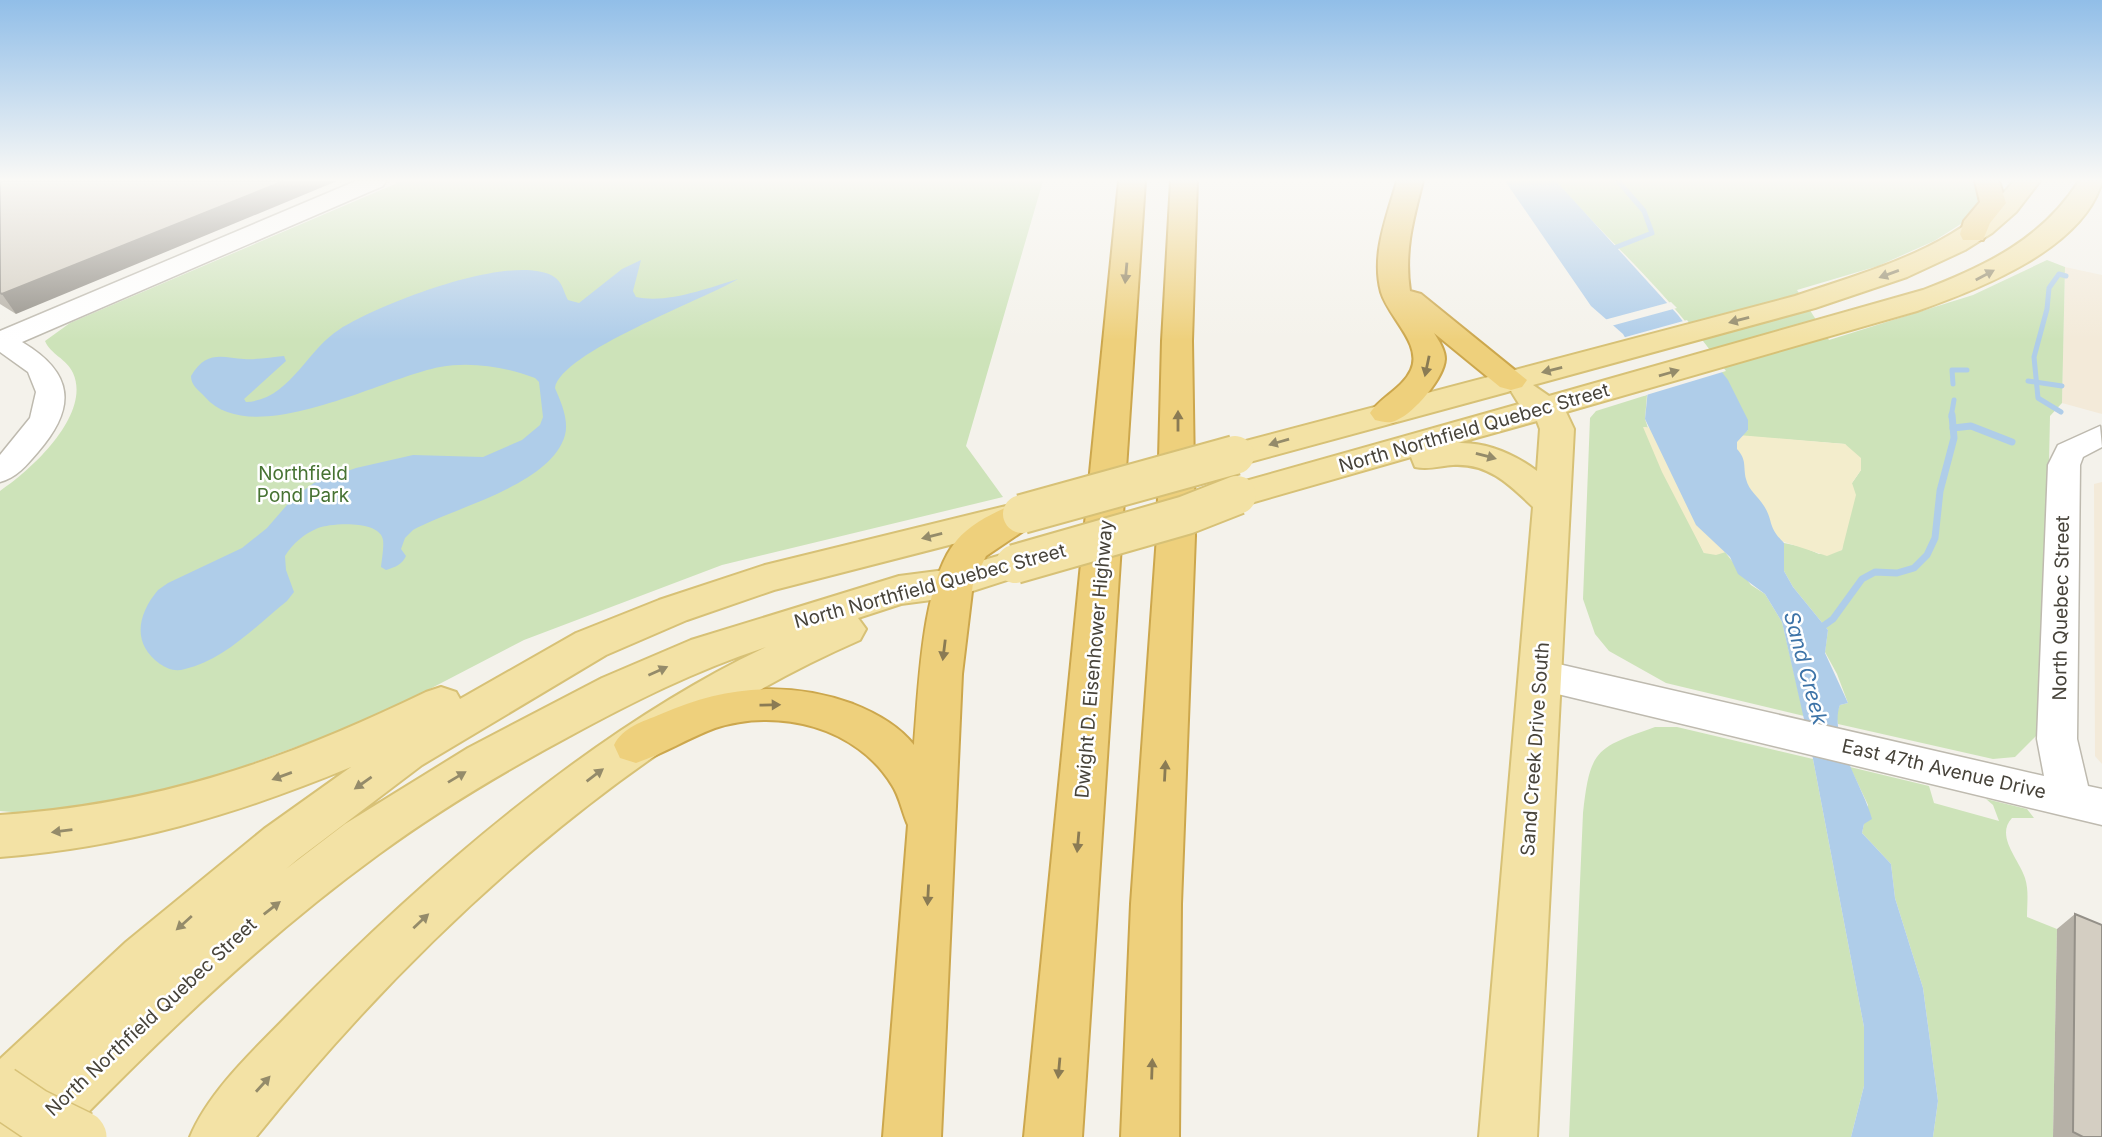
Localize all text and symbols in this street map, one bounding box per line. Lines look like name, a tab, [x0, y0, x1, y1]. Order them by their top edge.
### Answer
one-way arrow	[1120, 263, 1131, 285]
one-way arrow	[1879, 269, 1900, 280]
one-way arrow	[1975, 270, 1995, 282]
one-way arrow	[1728, 315, 1750, 326]
one-way arrow	[1422, 355, 1433, 377]
one-way arrow	[1541, 365, 1563, 376]
one-way arrow	[1658, 367, 1679, 377]
street label: North Northfield Quebec Street	[1336, 378, 1612, 478]
one-way arrow	[1172, 410, 1184, 432]
one-way arrow	[1268, 438, 1289, 448]
one-way arrow	[1475, 451, 1497, 462]
park label: Northfield Pond Park	[257, 462, 350, 507]
street label: North Quebec Street	[2048, 515, 2074, 701]
street label: Dwight D. Eisenhower Highway	[1070, 518, 1118, 799]
one-way arrow	[921, 531, 943, 542]
street label: North Northfield Quebec Street	[792, 539, 1068, 633]
water label: Sand Creek	[1779, 609, 1833, 728]
one-way arrow	[938, 639, 949, 661]
street label: Sand Creek Drive South	[1516, 641, 1554, 857]
one-way arrow	[648, 665, 668, 676]
one-way arrow	[759, 699, 781, 710]
street label: East 47th Avenue Drive	[1840, 734, 2048, 804]
one-way arrow	[1159, 760, 1170, 782]
one-way arrow	[586, 769, 604, 783]
one-way arrow	[271, 771, 292, 782]
one-way arrow	[448, 771, 467, 783]
one-way arrow	[354, 775, 372, 789]
one-way arrow	[51, 826, 73, 837]
one-way arrow	[1073, 831, 1084, 853]
one-way arrow	[922, 884, 933, 906]
one-way arrow	[262, 901, 280, 916]
street label: North Northfield Quebec Street	[41, 913, 261, 1121]
one-way arrow	[412, 913, 430, 929]
one-way arrow	[175, 915, 193, 931]
one-way arrow	[1053, 1058, 1064, 1080]
one-way arrow	[1146, 1058, 1157, 1080]
one-way arrow	[254, 1076, 270, 1093]

